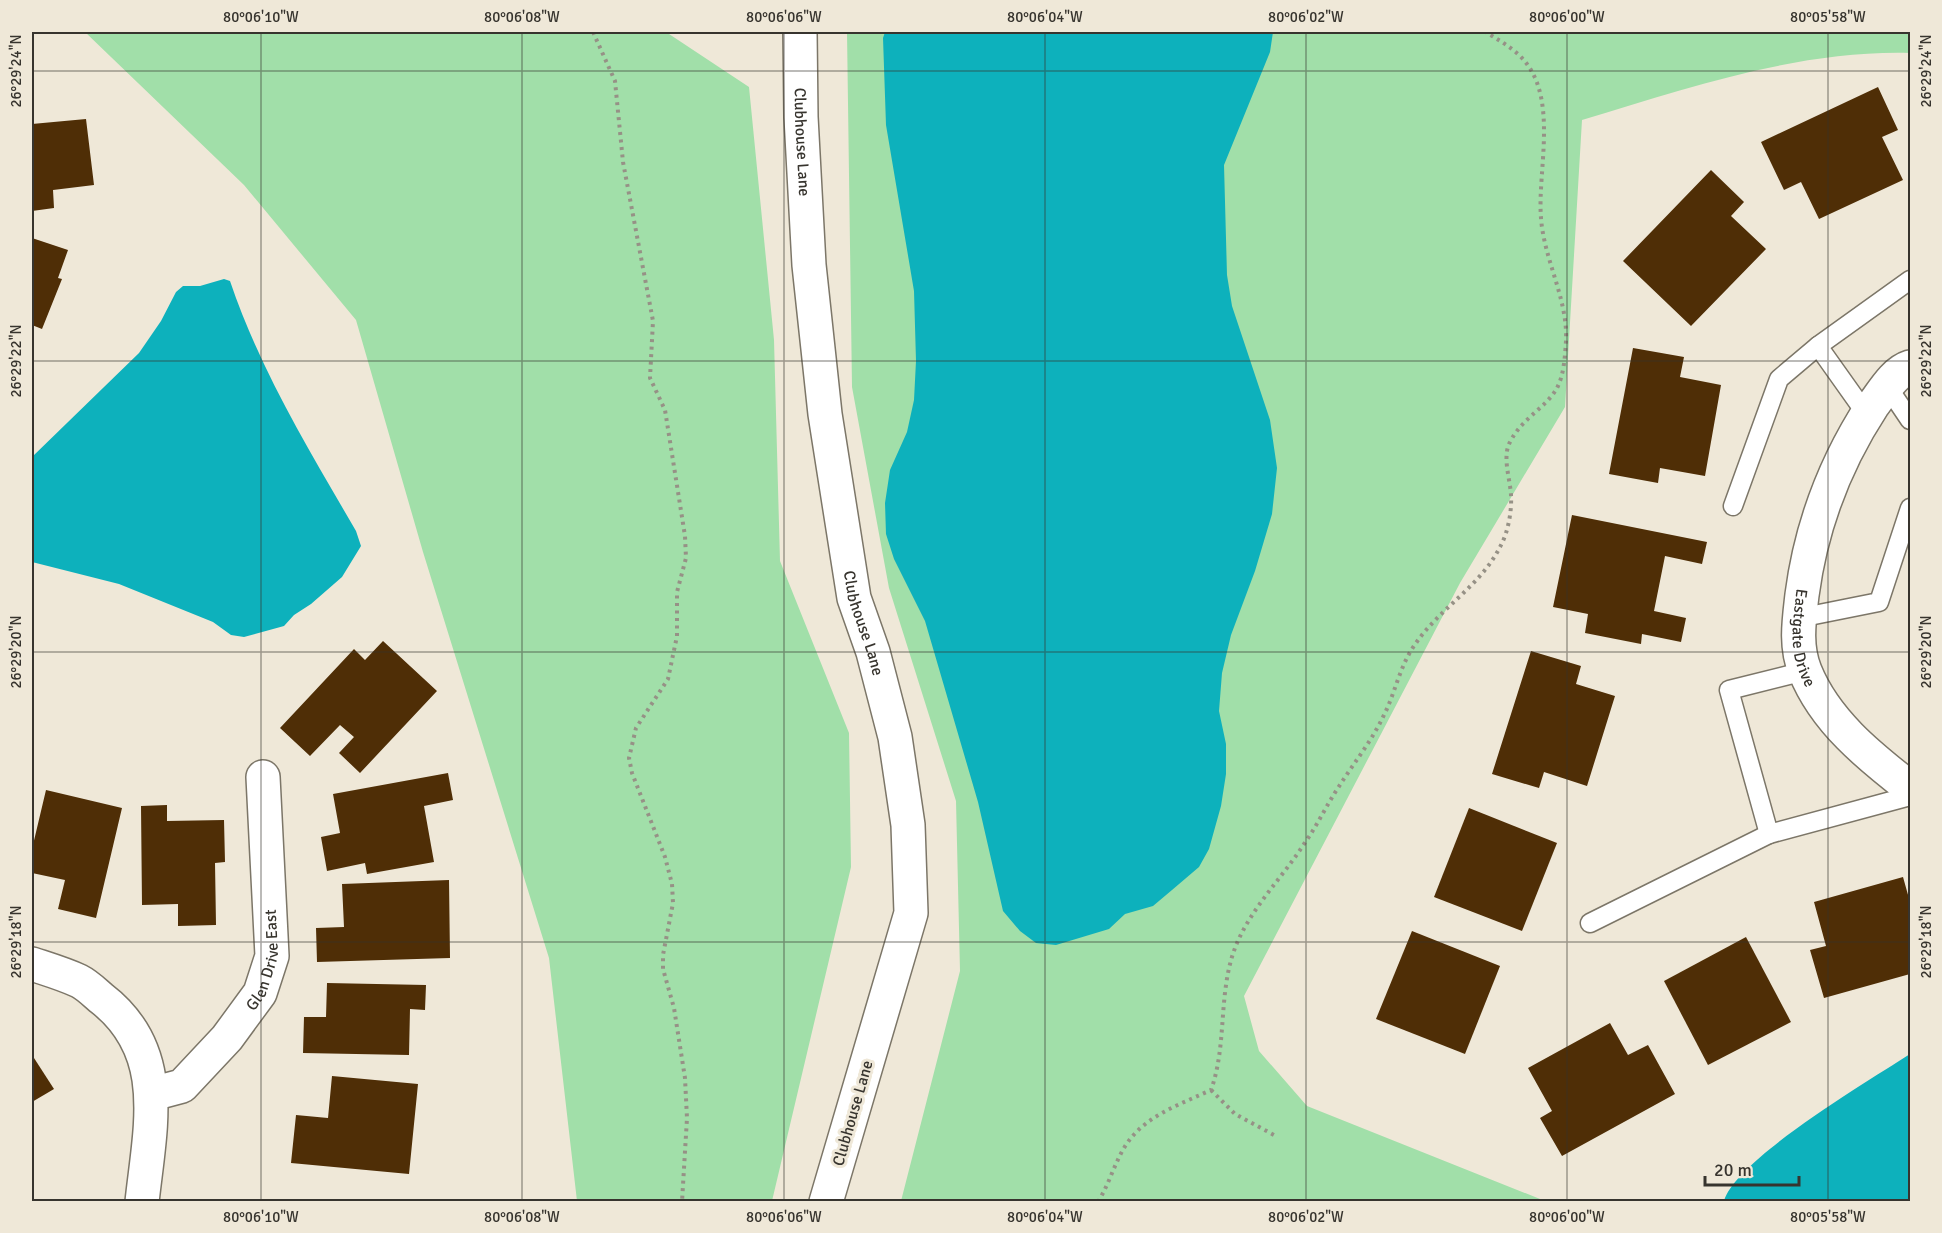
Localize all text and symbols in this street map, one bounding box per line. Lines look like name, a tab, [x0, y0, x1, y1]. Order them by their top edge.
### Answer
text: 80°06'10"W	[223, 8, 299, 26]
text: 80°06'08"W	[484, 8, 560, 26]
text: 80°06'06"W	[746, 8, 822, 26]
text: 80°06'04"W	[1007, 8, 1083, 26]
text: 80°06'02"W	[1268, 8, 1344, 26]
text: 80°06'00"W	[1529, 8, 1605, 26]
text: 80°05'58"W	[1790, 8, 1866, 26]
text: 26°29'24"N	[7, 34, 25, 108]
text: 26°29'24"N	[1917, 34, 1935, 108]
street label: Clubhouse Lane	[790, 87, 814, 197]
text: 26°29'22"N	[7, 324, 25, 398]
text: 26°29'22"N	[1917, 324, 1935, 398]
street label: Clubhouse Lane	[839, 569, 888, 678]
street label: Eastgate Drive	[1788, 588, 1820, 690]
text: 26°29'20"N	[7, 615, 25, 689]
text: 26°29'20"N	[1917, 615, 1935, 689]
text: 26°29'18"N	[7, 905, 25, 979]
text: 26°29'18"N	[1917, 905, 1935, 979]
street label: Glen Drive East	[242, 909, 283, 1015]
street label: Clubhouse Lane	[828, 1058, 878, 1168]
scale bar	[1705, 1149, 1800, 1187]
text: 20 m	[1714, 1159, 1752, 1181]
text: 80°06'10"W	[223, 1208, 299, 1226]
text: 80°06'08"W	[484, 1208, 560, 1226]
text: 80°06'06"W	[746, 1208, 822, 1226]
text: 80°06'04"W	[1007, 1208, 1083, 1226]
text: 80°06'02"W	[1268, 1208, 1344, 1226]
text: 80°06'00"W	[1529, 1208, 1605, 1226]
text: 80°05'58"W	[1790, 1208, 1866, 1226]

